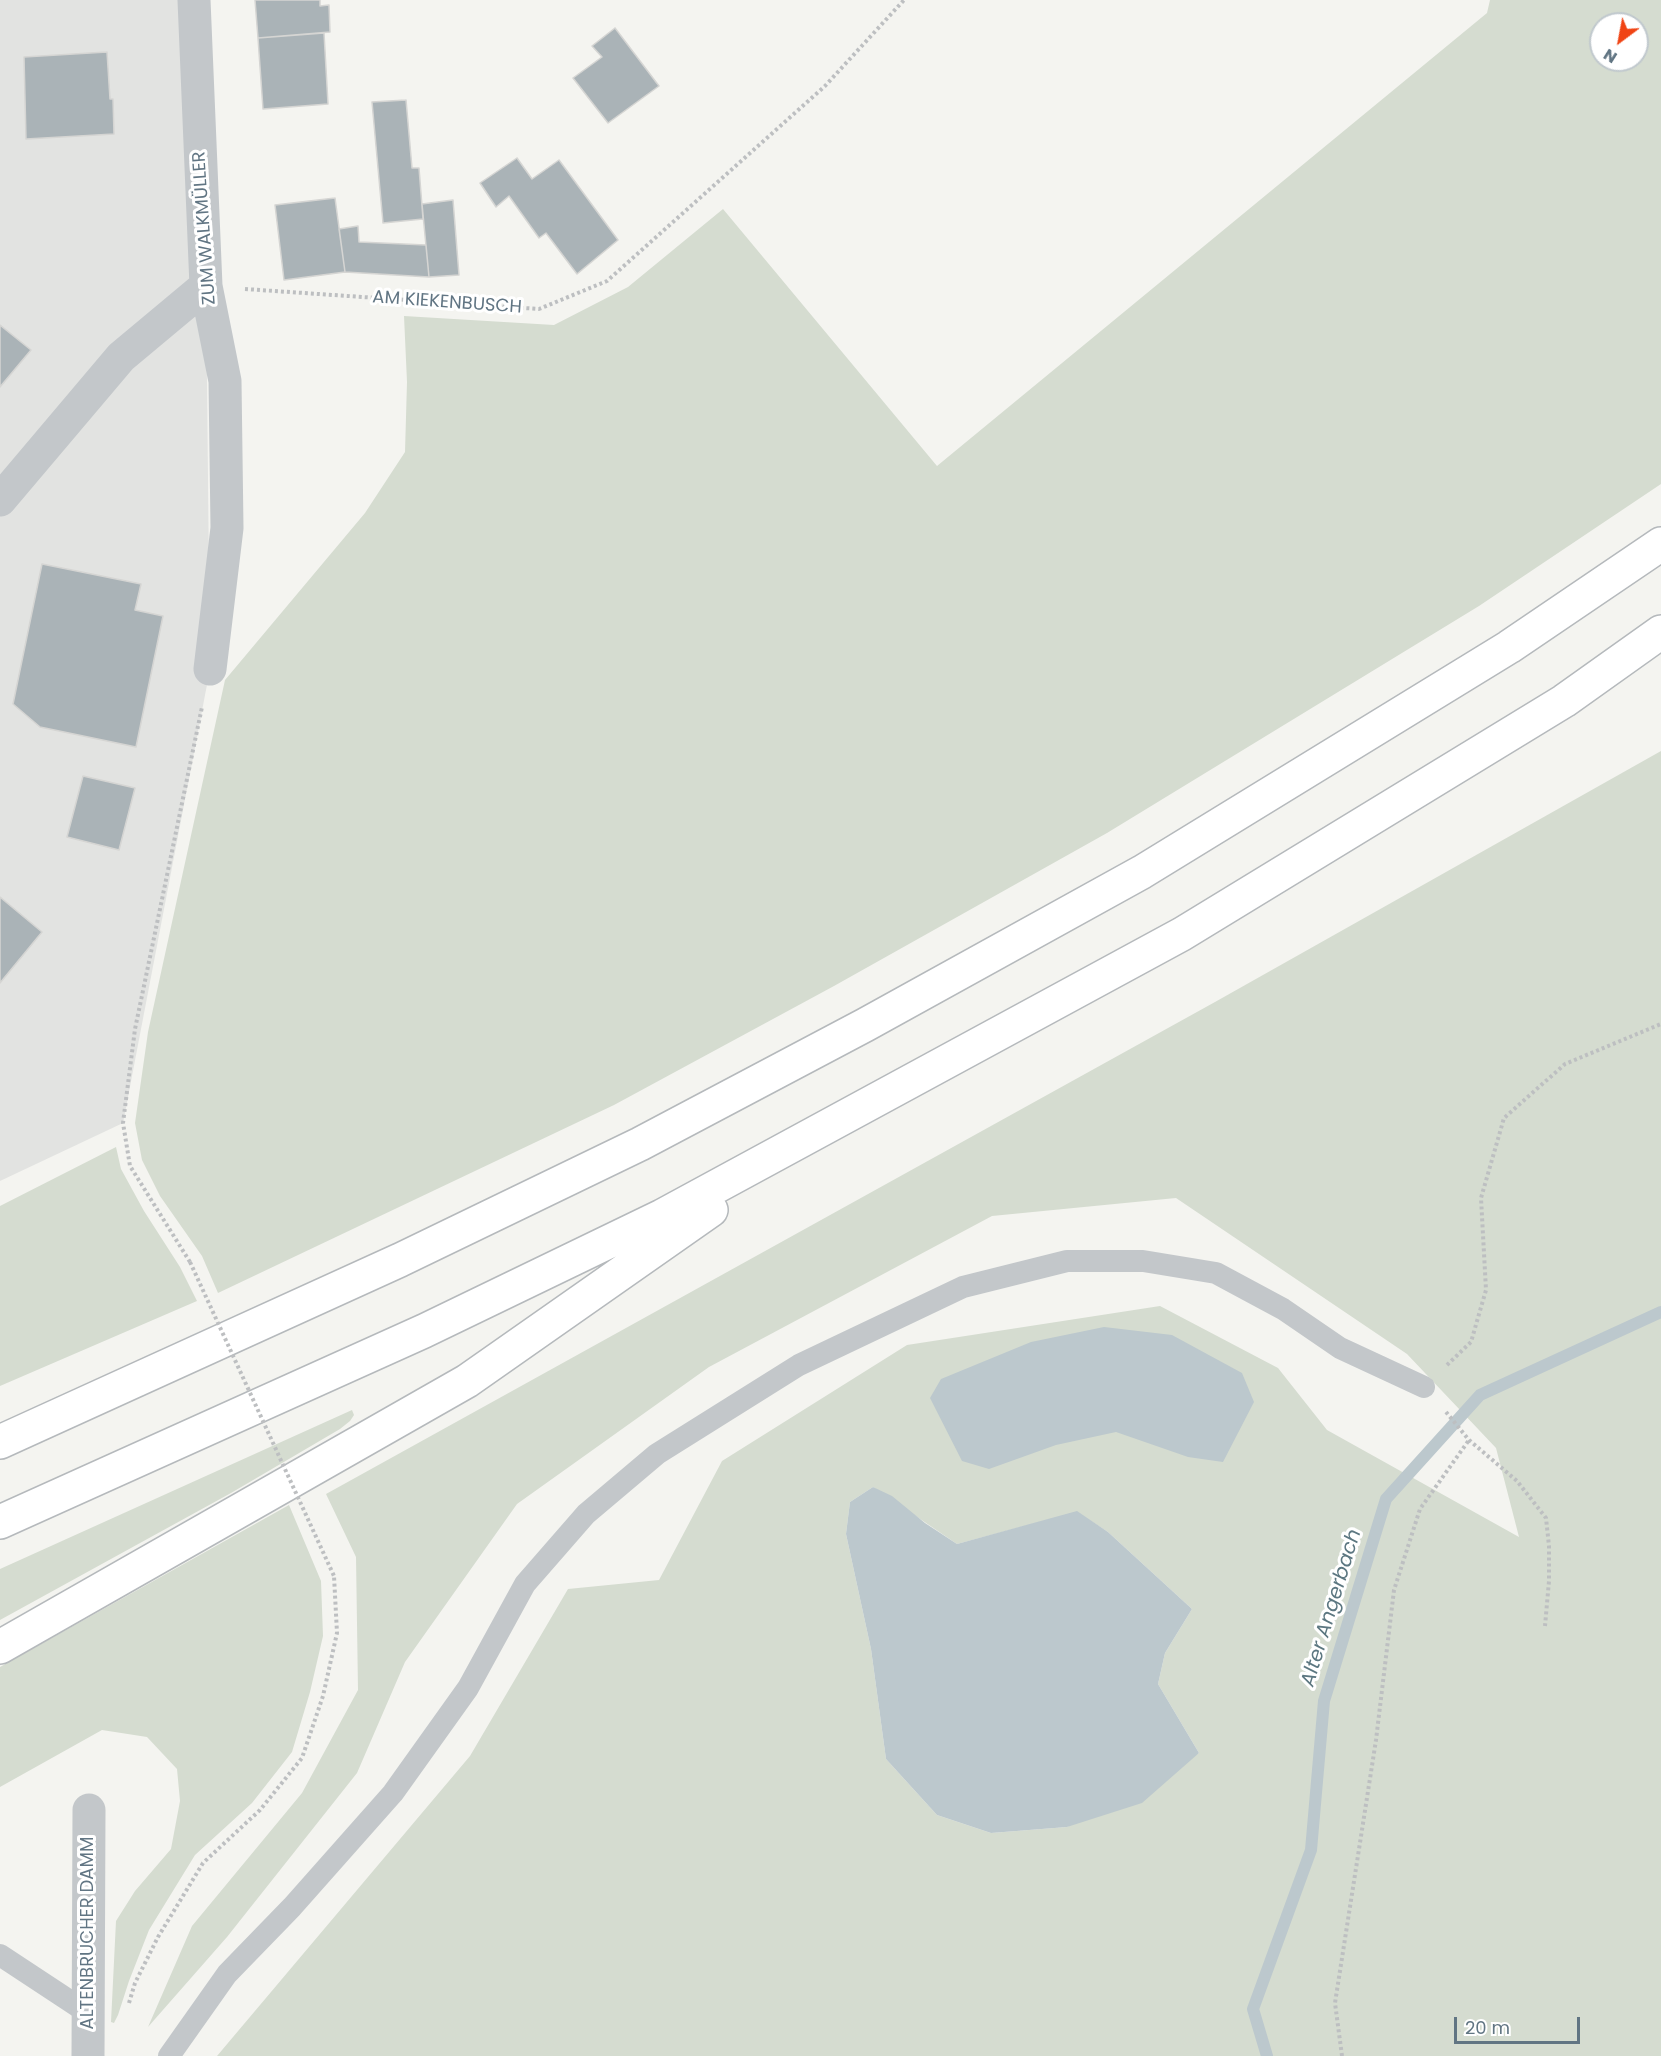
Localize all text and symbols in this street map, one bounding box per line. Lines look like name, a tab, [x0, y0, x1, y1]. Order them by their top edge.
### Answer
north arrow	[1589, 12, 1649, 72]
text: N	[1599, 43, 1621, 69]
street label: ZUM WALKMÜLLER	[189, 151, 221, 305]
street label: AM KIEKENBUSCH	[372, 287, 522, 319]
water label: Alter Angerbach	[1297, 1526, 1367, 1690]
street label: ALTENBRUCHER DAMM	[77, 1837, 99, 2029]
scale bar	[1457, 2005, 1583, 2043]
text: 20 m	[1465, 2015, 1510, 2040]

